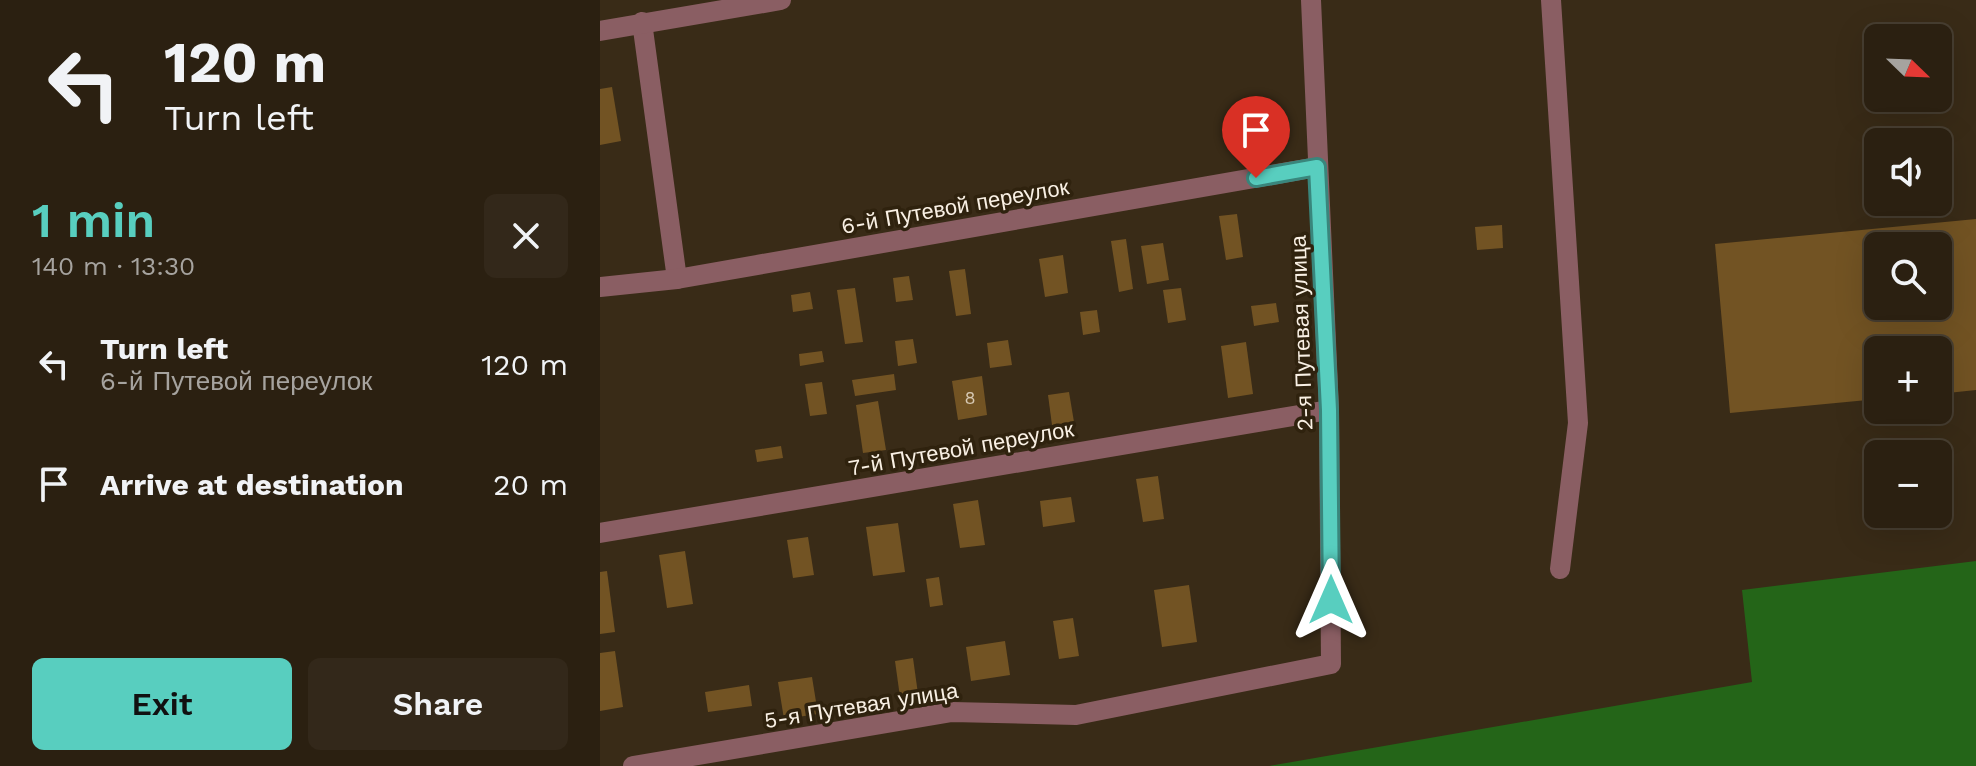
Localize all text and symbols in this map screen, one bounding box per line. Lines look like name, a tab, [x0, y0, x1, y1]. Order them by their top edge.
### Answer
north arrow	[1864, 24, 1952, 112]
map controls	[1864, 24, 1952, 528]
text: 120 m	[164, 30, 326, 96]
icon: left	[32, 32, 136, 136]
pin	[1222, 96, 1290, 178]
text: Turn left	[164, 97, 314, 139]
icon: arrive	[1234, 108, 1278, 152]
button: sound	[1864, 128, 1952, 216]
street label: 6-й Путевой переулок	[839, 174, 1071, 239]
text: 1 min	[32, 192, 155, 249]
button: close	[484, 194, 568, 278]
button: search	[1864, 232, 1952, 320]
street label: 2-я Путевая улица	[1286, 234, 1317, 431]
text: 140 m · 13:30	[32, 251, 195, 281]
text: Turn left	[100, 331, 228, 366]
button: +	[1864, 336, 1952, 424]
icon: left	[32, 342, 76, 386]
text: 120 m	[481, 347, 568, 382]
text: 6-й Путевой переулок	[100, 366, 373, 396]
house number: 8	[964, 387, 976, 408]
street label: 7-й Путевой переулок	[846, 416, 1076, 481]
button: −	[1864, 440, 1952, 528]
icon: arrive	[32, 462, 76, 506]
text: Arrive at destination	[100, 467, 404, 502]
text: 20 m	[493, 467, 568, 502]
position arrow	[1289, 558, 1373, 642]
button: Exit	[32, 658, 292, 750]
button: Share	[308, 658, 568, 750]
street label: 5-я Путевая улица	[762, 678, 961, 733]

